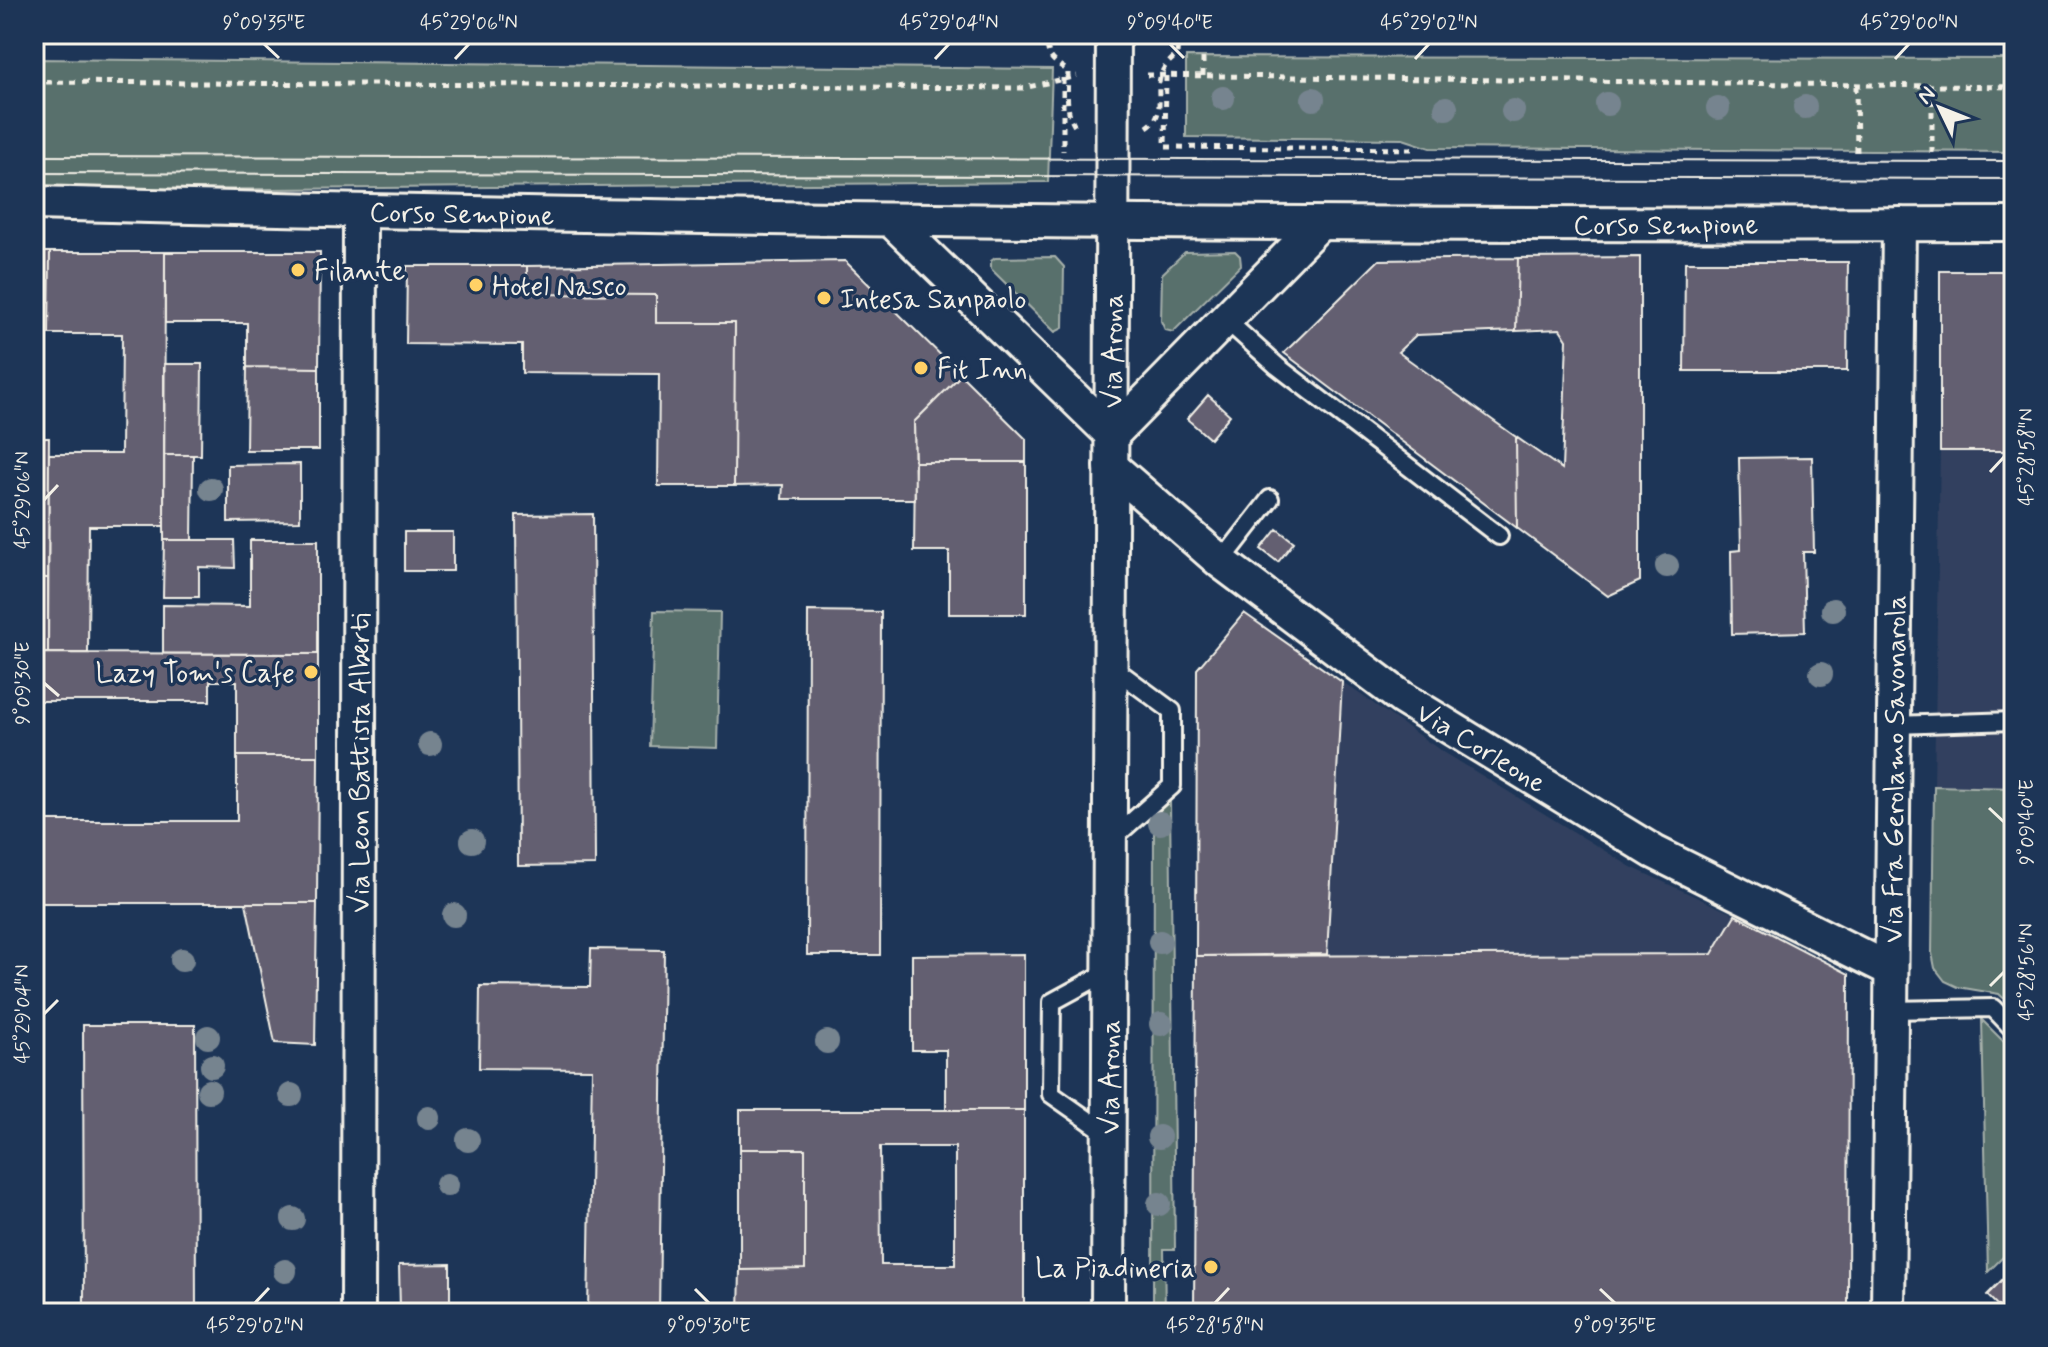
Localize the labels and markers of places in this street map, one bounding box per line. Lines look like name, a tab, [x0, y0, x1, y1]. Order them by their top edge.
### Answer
place label: Filante	[314, 254, 406, 291]
marker: Filante	[289, 261, 307, 279]
place label: Hotel Nasco	[492, 269, 627, 306]
marker: Hotel Nasco	[467, 276, 485, 294]
place label: Intesa Sanpaolo	[840, 282, 1026, 319]
marker: Intesa Sanpaolo	[815, 289, 833, 307]
place label: Fit Inn	[937, 352, 1027, 389]
marker: Fit Inn	[912, 359, 930, 377]
place label: Lazy Tom's Cafe	[95, 656, 295, 693]
marker: Lazy Tom's Cafe	[302, 663, 320, 681]
place label: La Piadineria	[1035, 1251, 1195, 1288]
marker: La Piadineria	[1202, 1258, 1220, 1276]

